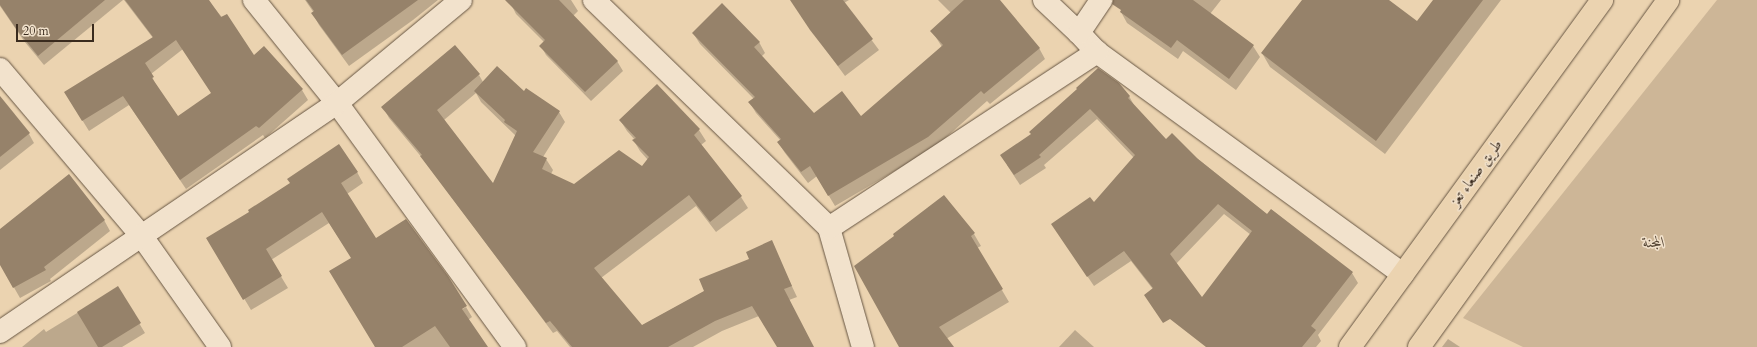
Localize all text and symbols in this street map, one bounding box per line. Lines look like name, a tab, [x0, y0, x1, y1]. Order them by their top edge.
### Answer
scale bar	[18, 16, 96, 42]
text: 20 m	[23, 23, 49, 39]
street label: طريق صنعاء تعز	[1446, 136, 1506, 210]
park label: المجنة	[1643, 234, 1665, 252]

